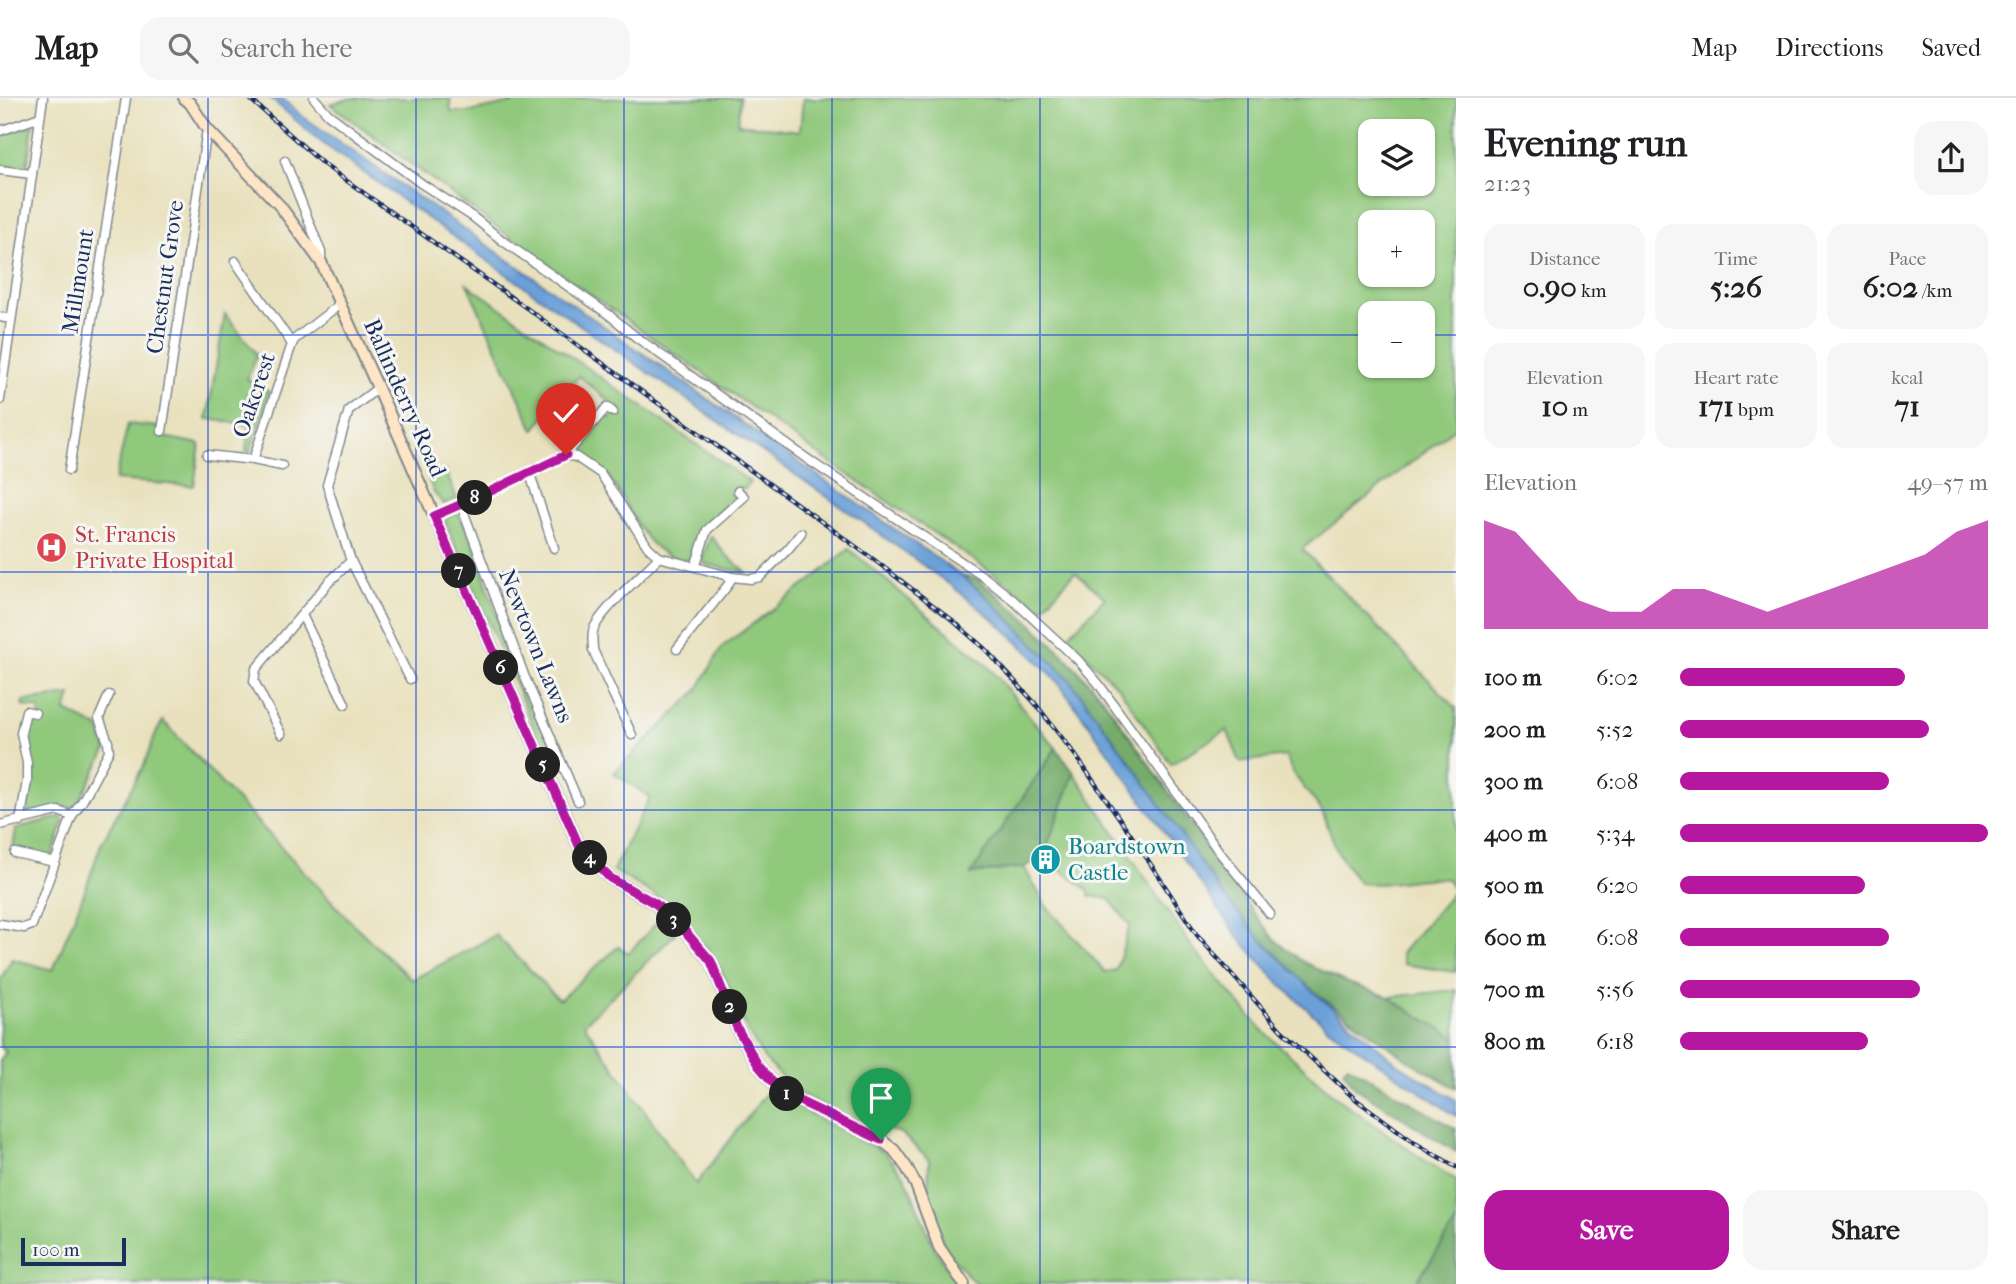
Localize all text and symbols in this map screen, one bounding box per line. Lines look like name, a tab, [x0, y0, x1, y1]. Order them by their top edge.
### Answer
search box	[140, 17, 630, 80]
text: Map	[35, 29, 98, 68]
icon: search	[164, 29, 202, 67]
text: Search here	[220, 33, 352, 64]
text: Map	[1691, 34, 1737, 62]
text: Directions	[1775, 34, 1883, 62]
text: Saved	[1921, 34, 1981, 62]
map controls	[1358, 119, 1435, 378]
button: layers	[1358, 119, 1435, 196]
text: Evening run	[1484, 121, 1687, 166]
button: share	[1914, 121, 1988, 195]
text: 21:23	[1484, 170, 1531, 197]
street label: Chestnut Grove	[141, 198, 189, 356]
button: +	[1358, 210, 1435, 287]
street label: Millmount	[56, 227, 100, 335]
text: Distance	[1529, 248, 1600, 270]
text: Time	[1714, 248, 1758, 270]
text: Pace	[1888, 248, 1926, 270]
text: 0.90	[1523, 270, 1577, 305]
text: 5:26	[1710, 270, 1762, 305]
text: 6:02	[1862, 270, 1918, 305]
text: km	[1577, 280, 1607, 302]
text: /km	[1918, 280, 1952, 302]
button: −	[1358, 301, 1435, 378]
street label: Ballinderry Road	[358, 315, 452, 482]
street label: Oakcrest	[227, 349, 281, 441]
text: Elevation	[1526, 367, 1603, 389]
text: Heart rate	[1693, 367, 1779, 389]
text: kcal	[1891, 367, 1923, 389]
pin	[536, 383, 596, 455]
text: 10	[1541, 389, 1568, 424]
text: 171	[1698, 389, 1734, 424]
text: 71	[1895, 389, 1920, 424]
icon: check	[547, 394, 585, 432]
text: m	[1568, 399, 1588, 421]
text: bpm	[1734, 399, 1774, 421]
text: Elevation	[1484, 469, 1577, 496]
text: 49–57 m	[1907, 469, 1988, 496]
pin: 8	[458, 480, 492, 516]
text: 8	[470, 486, 479, 508]
place label: St. Francis Private Hospital	[75, 521, 234, 574]
hospital icon: St. Francis Private Hospital	[35, 530, 69, 564]
pin: 7	[442, 554, 476, 588]
text: 7	[454, 559, 463, 581]
street label: Newtown Lawns	[493, 565, 579, 727]
pin: 6	[484, 650, 518, 686]
text: 6	[495, 656, 506, 678]
text: 100 m	[1484, 664, 1542, 691]
text: 6:02	[1596, 664, 1639, 691]
text: 200 m	[1484, 716, 1545, 743]
text: 5:52	[1596, 716, 1633, 743]
pin: 5	[526, 748, 560, 782]
text: 5	[538, 753, 547, 775]
text: 300 m	[1484, 768, 1543, 795]
text: 6:08	[1596, 768, 1638, 795]
text: 400 m	[1484, 820, 1547, 847]
text: 5:34	[1596, 820, 1635, 847]
place label: Boardstown Castle	[1068, 833, 1186, 886]
pin: 4	[572, 840, 608, 876]
building icon: Boardstown Castle	[1028, 842, 1062, 876]
text: 4	[584, 846, 595, 868]
text: 500 m	[1484, 872, 1543, 899]
text: 6:20	[1596, 872, 1639, 899]
pin: 3	[656, 902, 692, 938]
text: 3	[670, 908, 677, 930]
text: 600 m	[1484, 924, 1546, 951]
text: 6:08	[1596, 924, 1638, 951]
text: 700 m	[1484, 976, 1544, 1003]
text: 5:56	[1596, 976, 1634, 1003]
pin: 2	[712, 990, 748, 1024]
text: 2	[725, 995, 734, 1017]
text: 800 m	[1484, 1028, 1545, 1055]
text: 6:18	[1596, 1028, 1634, 1055]
pin	[851, 1068, 911, 1140]
pin: 1	[770, 1076, 804, 1112]
icon: arrive	[862, 1079, 900, 1117]
text: 1	[783, 1082, 790, 1104]
button: Save	[1484, 1190, 1729, 1270]
button: Share	[1743, 1190, 1988, 1270]
scale bar	[21, 1235, 126, 1267]
text: 100 m	[32, 1239, 80, 1261]

